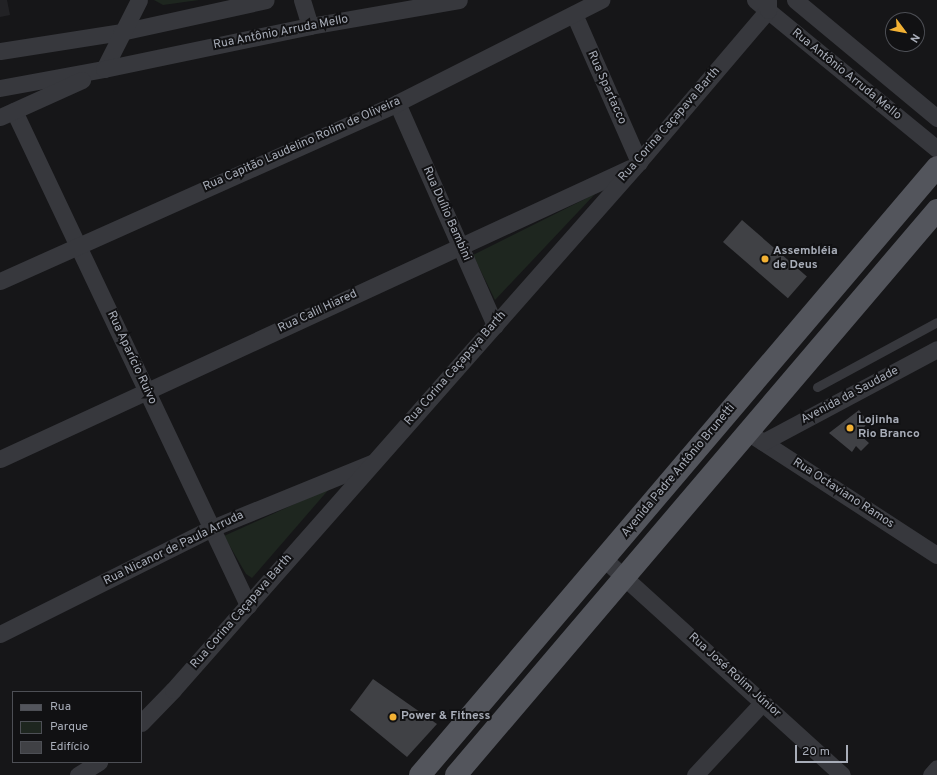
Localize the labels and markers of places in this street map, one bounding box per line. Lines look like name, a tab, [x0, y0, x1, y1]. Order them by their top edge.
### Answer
place label: Assembléia de Deus	[773, 245, 838, 273]
marker: Assembléia de Deus	[760, 254, 770, 264]
place label: Lojinha Rio Branco	[858, 414, 920, 442]
marker: Lojinha Rio Branco	[845, 423, 855, 433]
place label: Power & Fitness	[401, 710, 490, 724]
marker: Power & Fitness	[388, 712, 398, 722]

